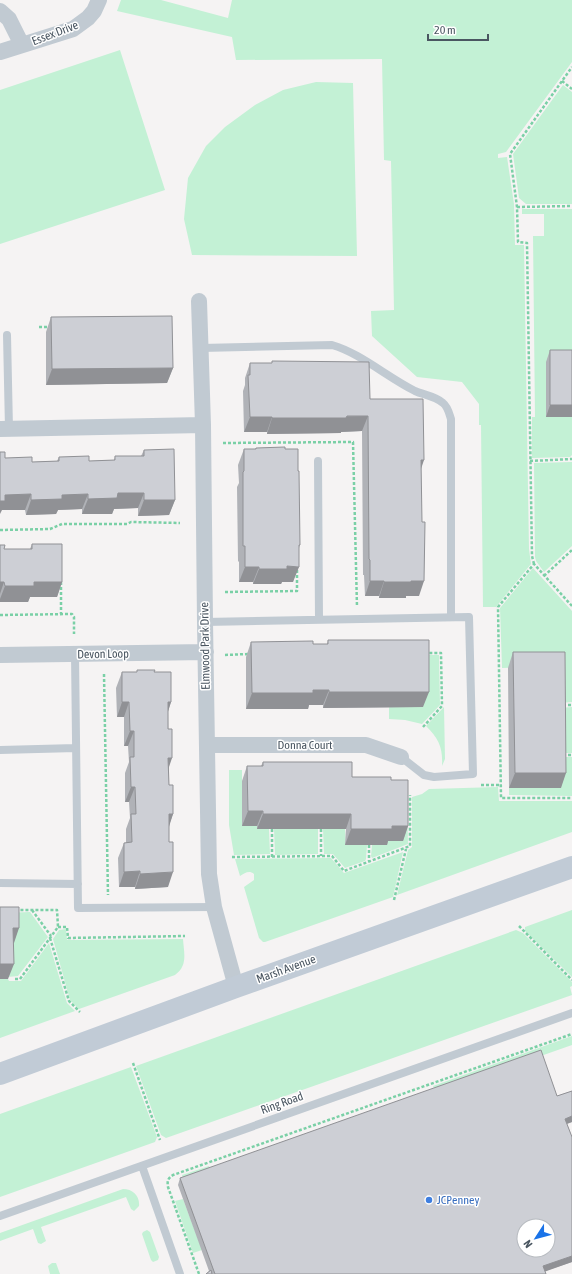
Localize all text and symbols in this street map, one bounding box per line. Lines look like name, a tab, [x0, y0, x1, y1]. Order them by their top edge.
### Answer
scale bar	[428, 16, 488, 42]
street label: Essex Drive	[30, 18, 80, 48]
text: 20 m	[434, 23, 456, 37]
street label: Elmwood Park Drive	[197, 602, 213, 690]
street label: Devon Loop	[77, 647, 129, 661]
street label: Donna Court	[278, 738, 333, 752]
street label: Marsh Avenue	[254, 952, 318, 986]
street label: Ring Road	[259, 1089, 305, 1117]
place label: JCPenney	[437, 1193, 479, 1207]
marker: JCPenney	[424, 1195, 434, 1205]
north arrow	[516, 1218, 556, 1258]
text: N	[521, 1238, 535, 1250]

